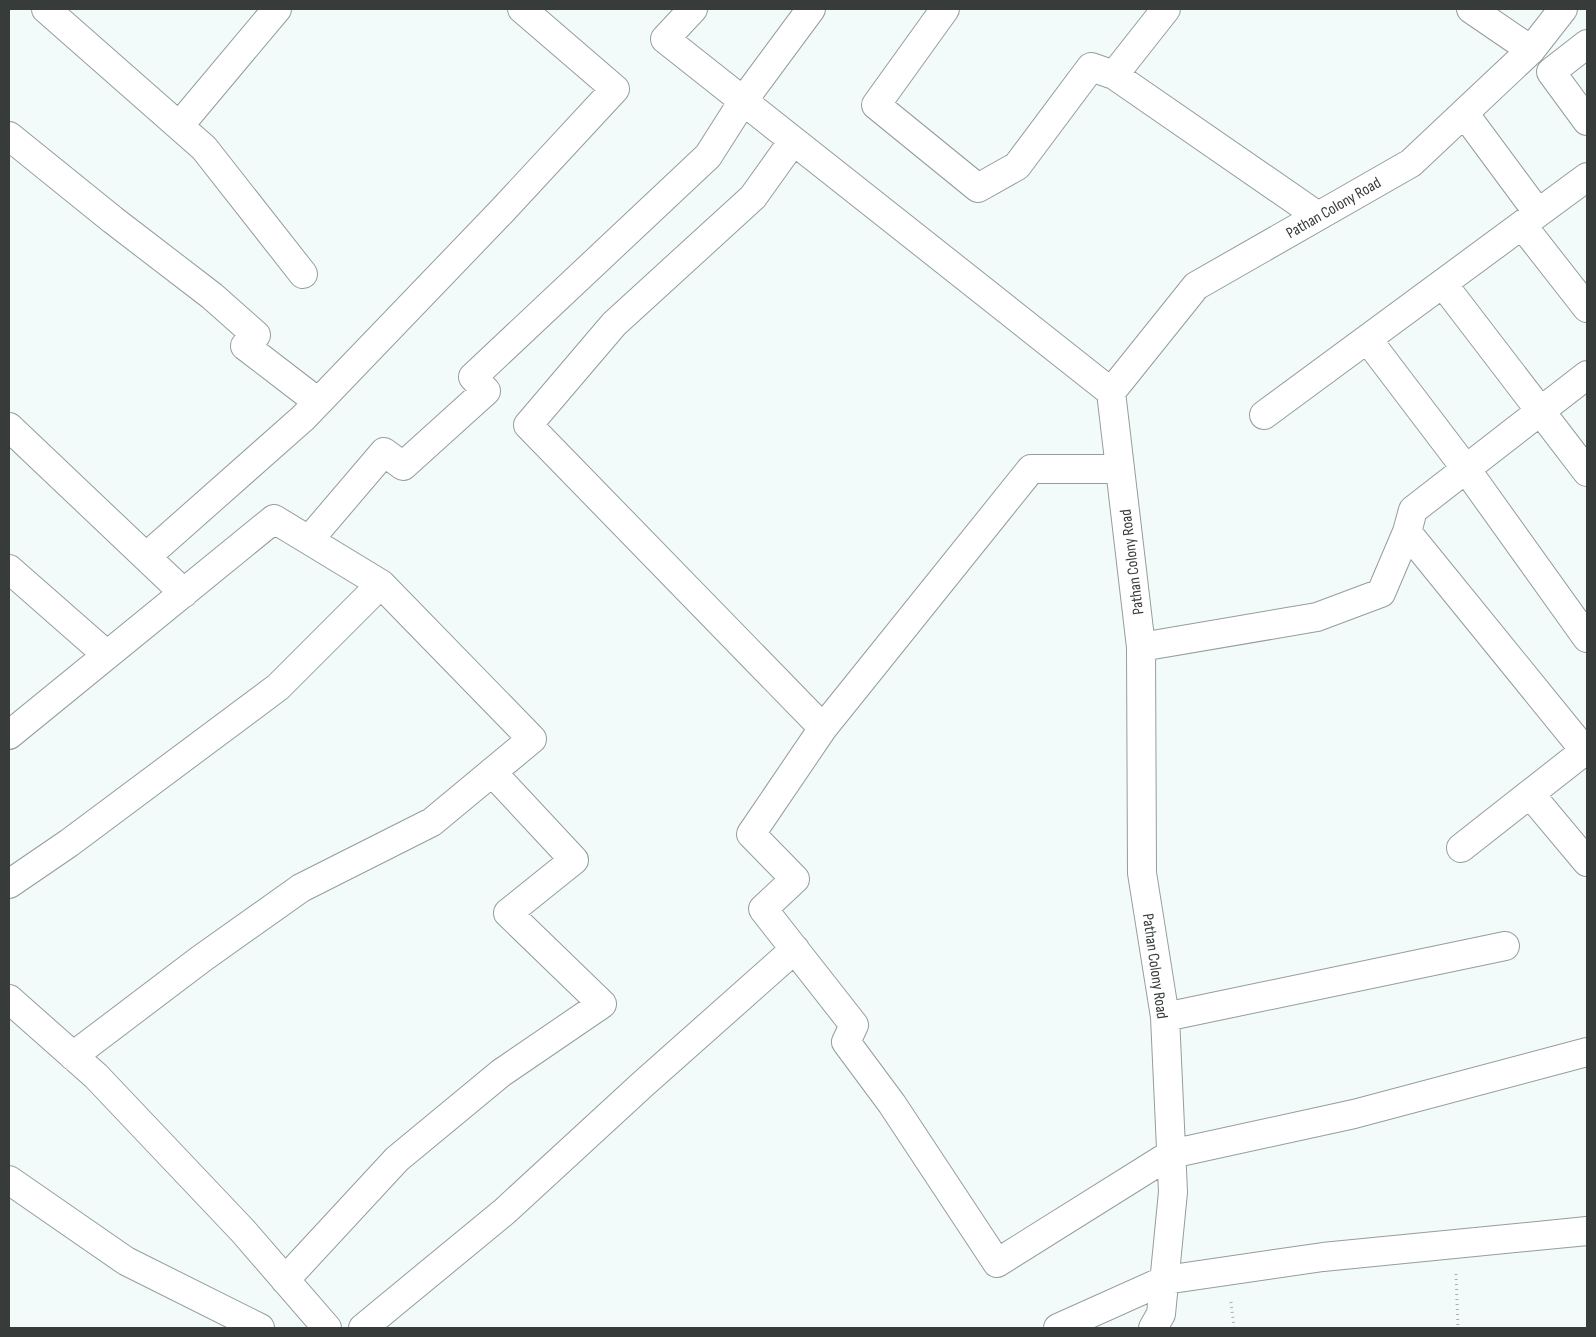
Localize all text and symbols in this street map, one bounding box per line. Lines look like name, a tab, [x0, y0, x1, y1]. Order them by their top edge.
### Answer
street label: Pathan Colony Road	[1283, 174, 1384, 243]
street label: Pathan Colony Road	[1117, 508, 1148, 616]
street label: Pathan Colony Road	[1138, 912, 1171, 1020]

